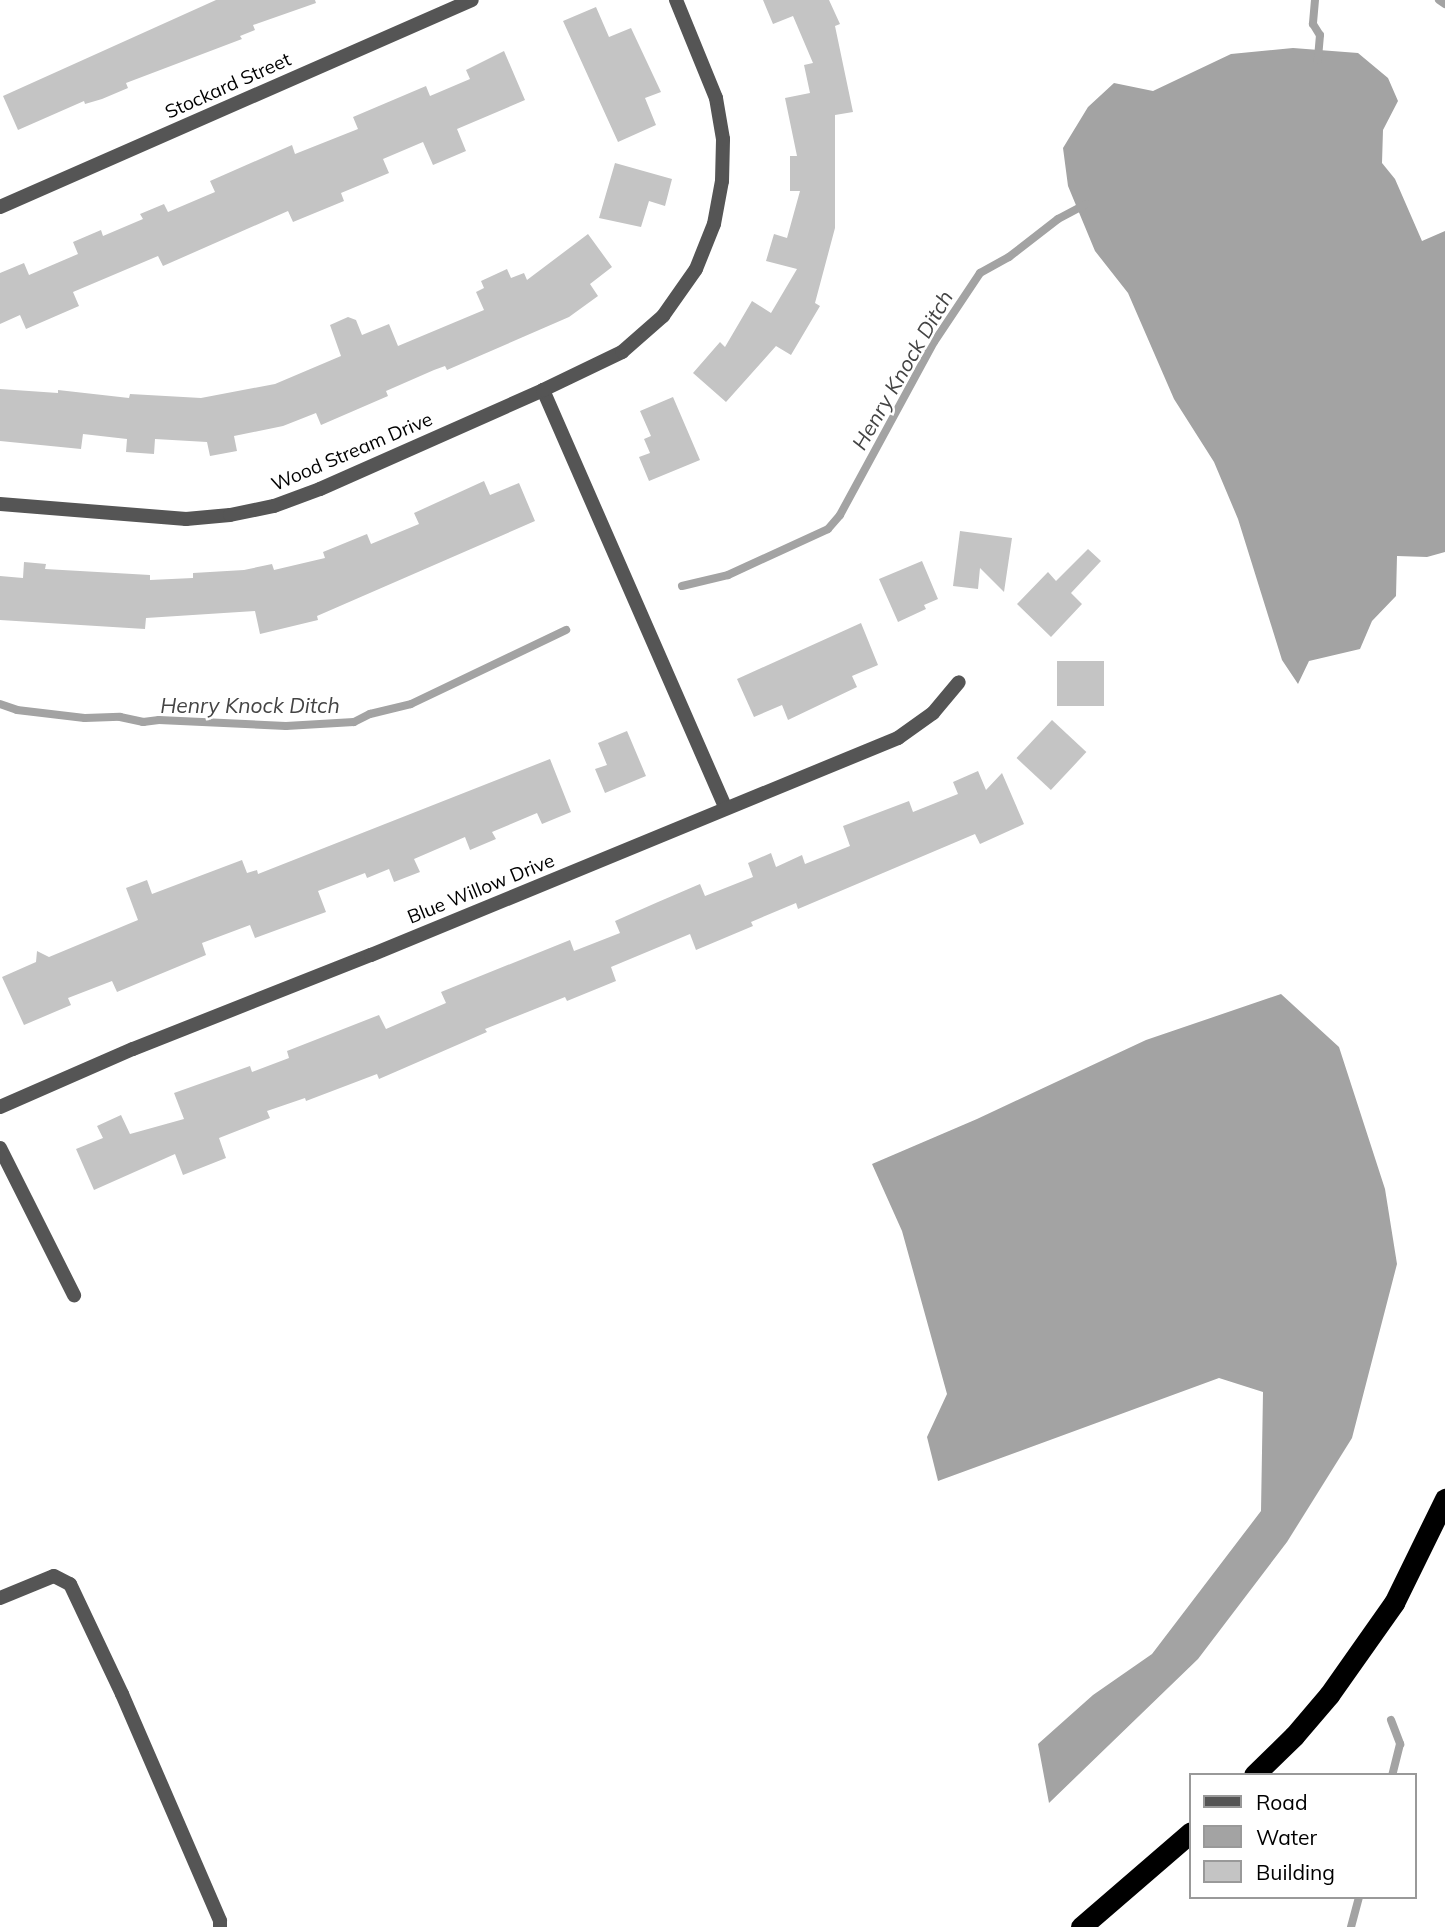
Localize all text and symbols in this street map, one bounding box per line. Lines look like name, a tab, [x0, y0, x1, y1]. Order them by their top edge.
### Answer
street label: Stockard Street	[162, 48, 294, 124]
water label: Henry Knock Ditch	[846, 286, 958, 454]
street label: Wood Stream Drive	[268, 408, 436, 496]
water label: Henry Knock Ditch	[160, 692, 340, 718]
street label: Blue Willow Drive	[404, 849, 558, 929]
legend	[1190, 1773, 1417, 1899]
text: Road	[1256, 1789, 1307, 1815]
text: Water	[1256, 1824, 1317, 1850]
text: Building	[1256, 1859, 1335, 1885]

